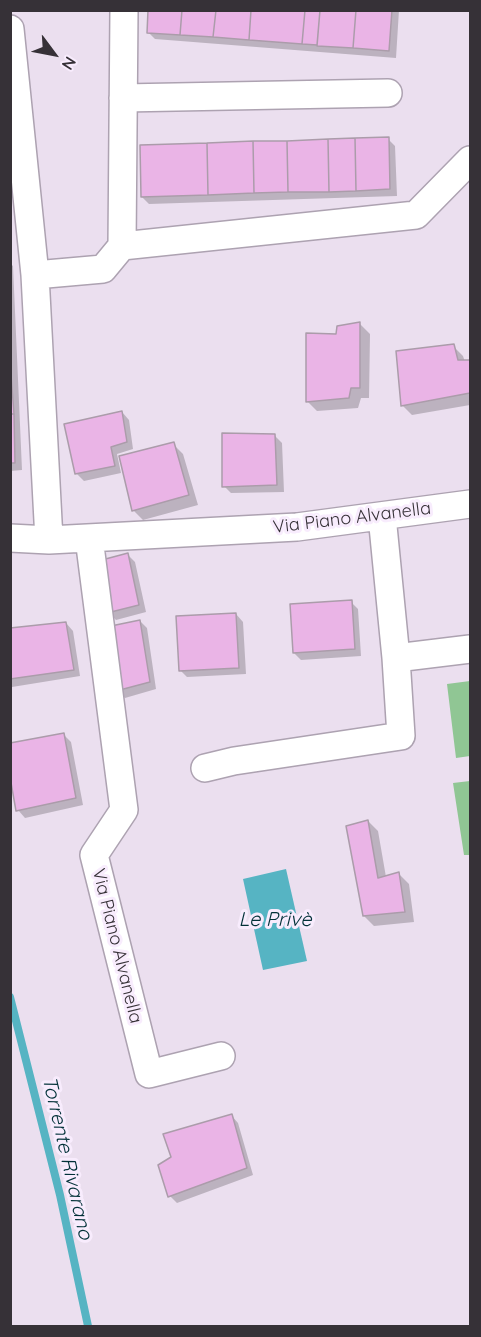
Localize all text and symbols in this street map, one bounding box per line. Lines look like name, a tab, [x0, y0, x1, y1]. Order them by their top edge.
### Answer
north arrow	[24, 24, 84, 84]
text: N	[58, 53, 81, 74]
street label: Via Piano Alvanella	[272, 498, 432, 538]
street label: Via Piano Alvanella	[87, 866, 147, 1026]
water label: Le Privè	[238, 908, 312, 932]
water label: Torrente Rivarano	[37, 1074, 97, 1242]

